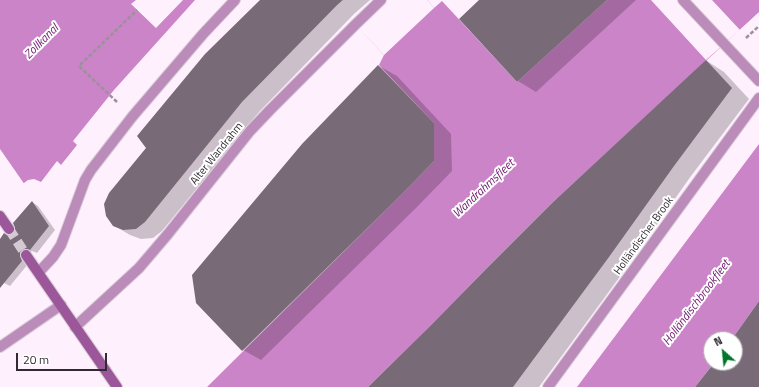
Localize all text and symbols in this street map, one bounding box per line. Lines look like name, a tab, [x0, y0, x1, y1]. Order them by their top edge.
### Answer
water label: Zollkanal	[22, 22, 62, 62]
street label: Alter Wandrahm	[188, 120, 246, 188]
water label: Wandrahmsfleet	[450, 157, 518, 221]
street label: Holländischer Brook	[611, 195, 677, 277]
water label: Holländischbrookfleet	[660, 258, 734, 348]
north arrow	[703, 331, 743, 371]
text: N	[711, 332, 725, 350]
scale bar	[18, 345, 109, 371]
text: 20 m	[23, 350, 49, 369]

